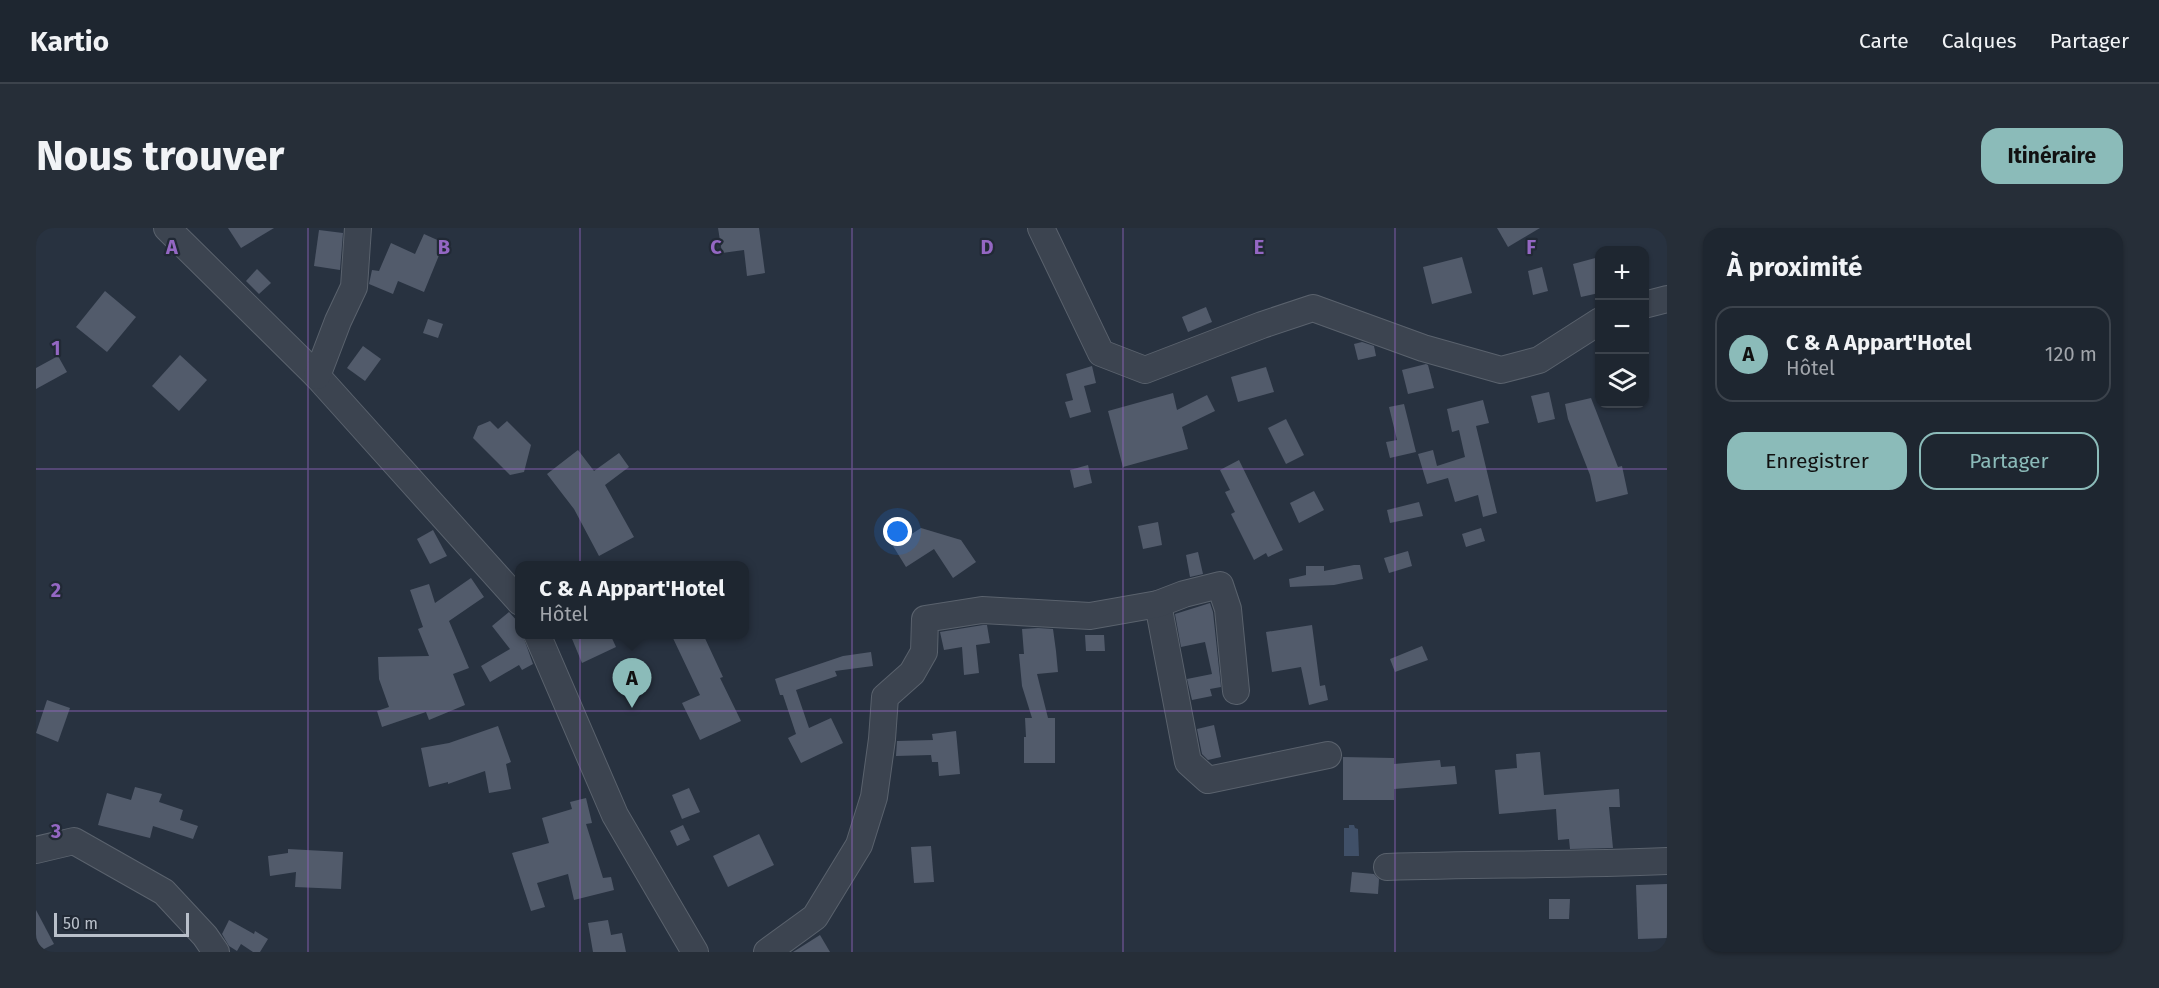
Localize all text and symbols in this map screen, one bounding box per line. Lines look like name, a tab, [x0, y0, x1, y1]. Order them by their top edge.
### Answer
text: Kartio	[30, 25, 109, 58]
text: Carte	[1859, 28, 1909, 54]
text: Calques	[1942, 28, 2017, 54]
text: Partager	[2050, 28, 2129, 54]
button: Itinéraire	[1981, 128, 2123, 184]
text: Nous trouver	[36, 131, 284, 181]
text: A	[165, 235, 179, 259]
text: B	[438, 235, 450, 259]
text: C	[710, 235, 722, 259]
text: D	[980, 235, 994, 259]
text: E	[1254, 235, 1264, 259]
text: F	[1526, 235, 1536, 259]
map controls	[1595, 246, 1649, 408]
button: +	[1595, 246, 1649, 300]
text: À proximité	[1727, 252, 1862, 283]
button: −	[1595, 300, 1649, 354]
text: C & A Appart'Hotel	[1786, 329, 1972, 356]
text: 1	[51, 336, 61, 360]
text: A	[1743, 342, 1754, 366]
text: 120 m	[2045, 342, 2097, 366]
button: layers	[1595, 354, 1649, 408]
text: Hôtel	[1786, 356, 1835, 380]
button: Enregistrer	[1727, 432, 1907, 490]
button: Partager	[1919, 432, 2099, 490]
your location	[883, 517, 912, 546]
popup	[515, 561, 749, 639]
text: C & A Appart'Hotel	[539, 575, 725, 602]
text: 2	[51, 578, 61, 602]
text: Hôtel	[539, 602, 588, 626]
pin: A	[612, 658, 652, 708]
text: 3	[50, 819, 61, 843]
scale bar	[54, 910, 189, 938]
text: 50 m	[63, 914, 98, 933]

